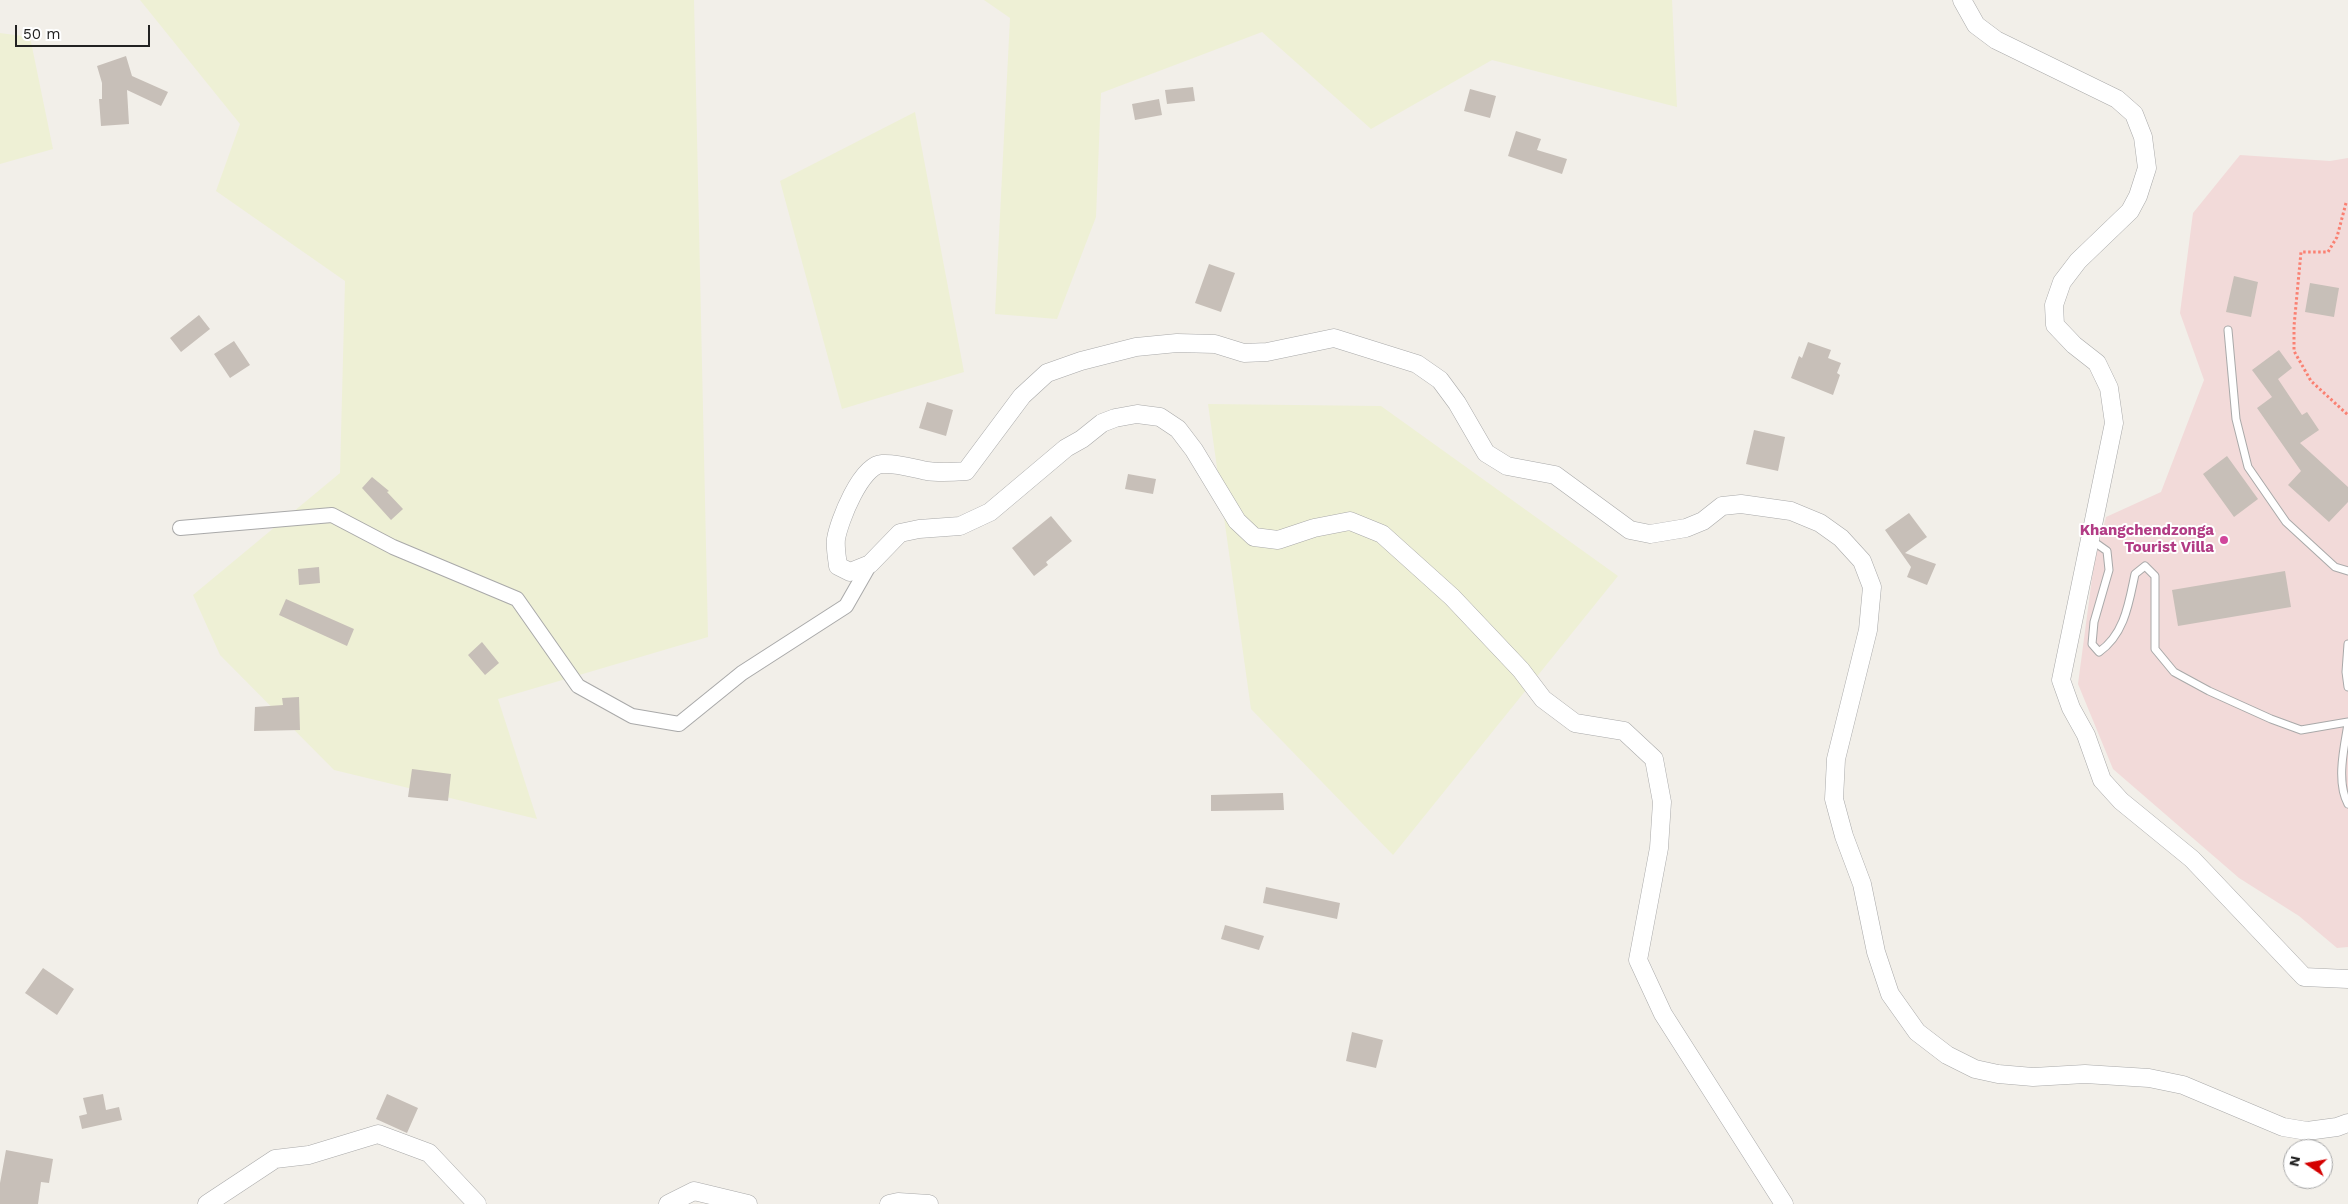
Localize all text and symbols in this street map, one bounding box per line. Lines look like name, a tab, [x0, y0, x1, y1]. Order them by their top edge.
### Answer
scale bar	[18, 15, 152, 47]
text: 50 m	[23, 25, 60, 43]
place label: Khangchendzonga Tourist Villa	[2080, 522, 2214, 557]
marker: Khangchendzonga Tourist Villa	[2218, 534, 2230, 546]
north arrow	[2283, 1139, 2333, 1189]
text: N	[2285, 1154, 2303, 1168]

